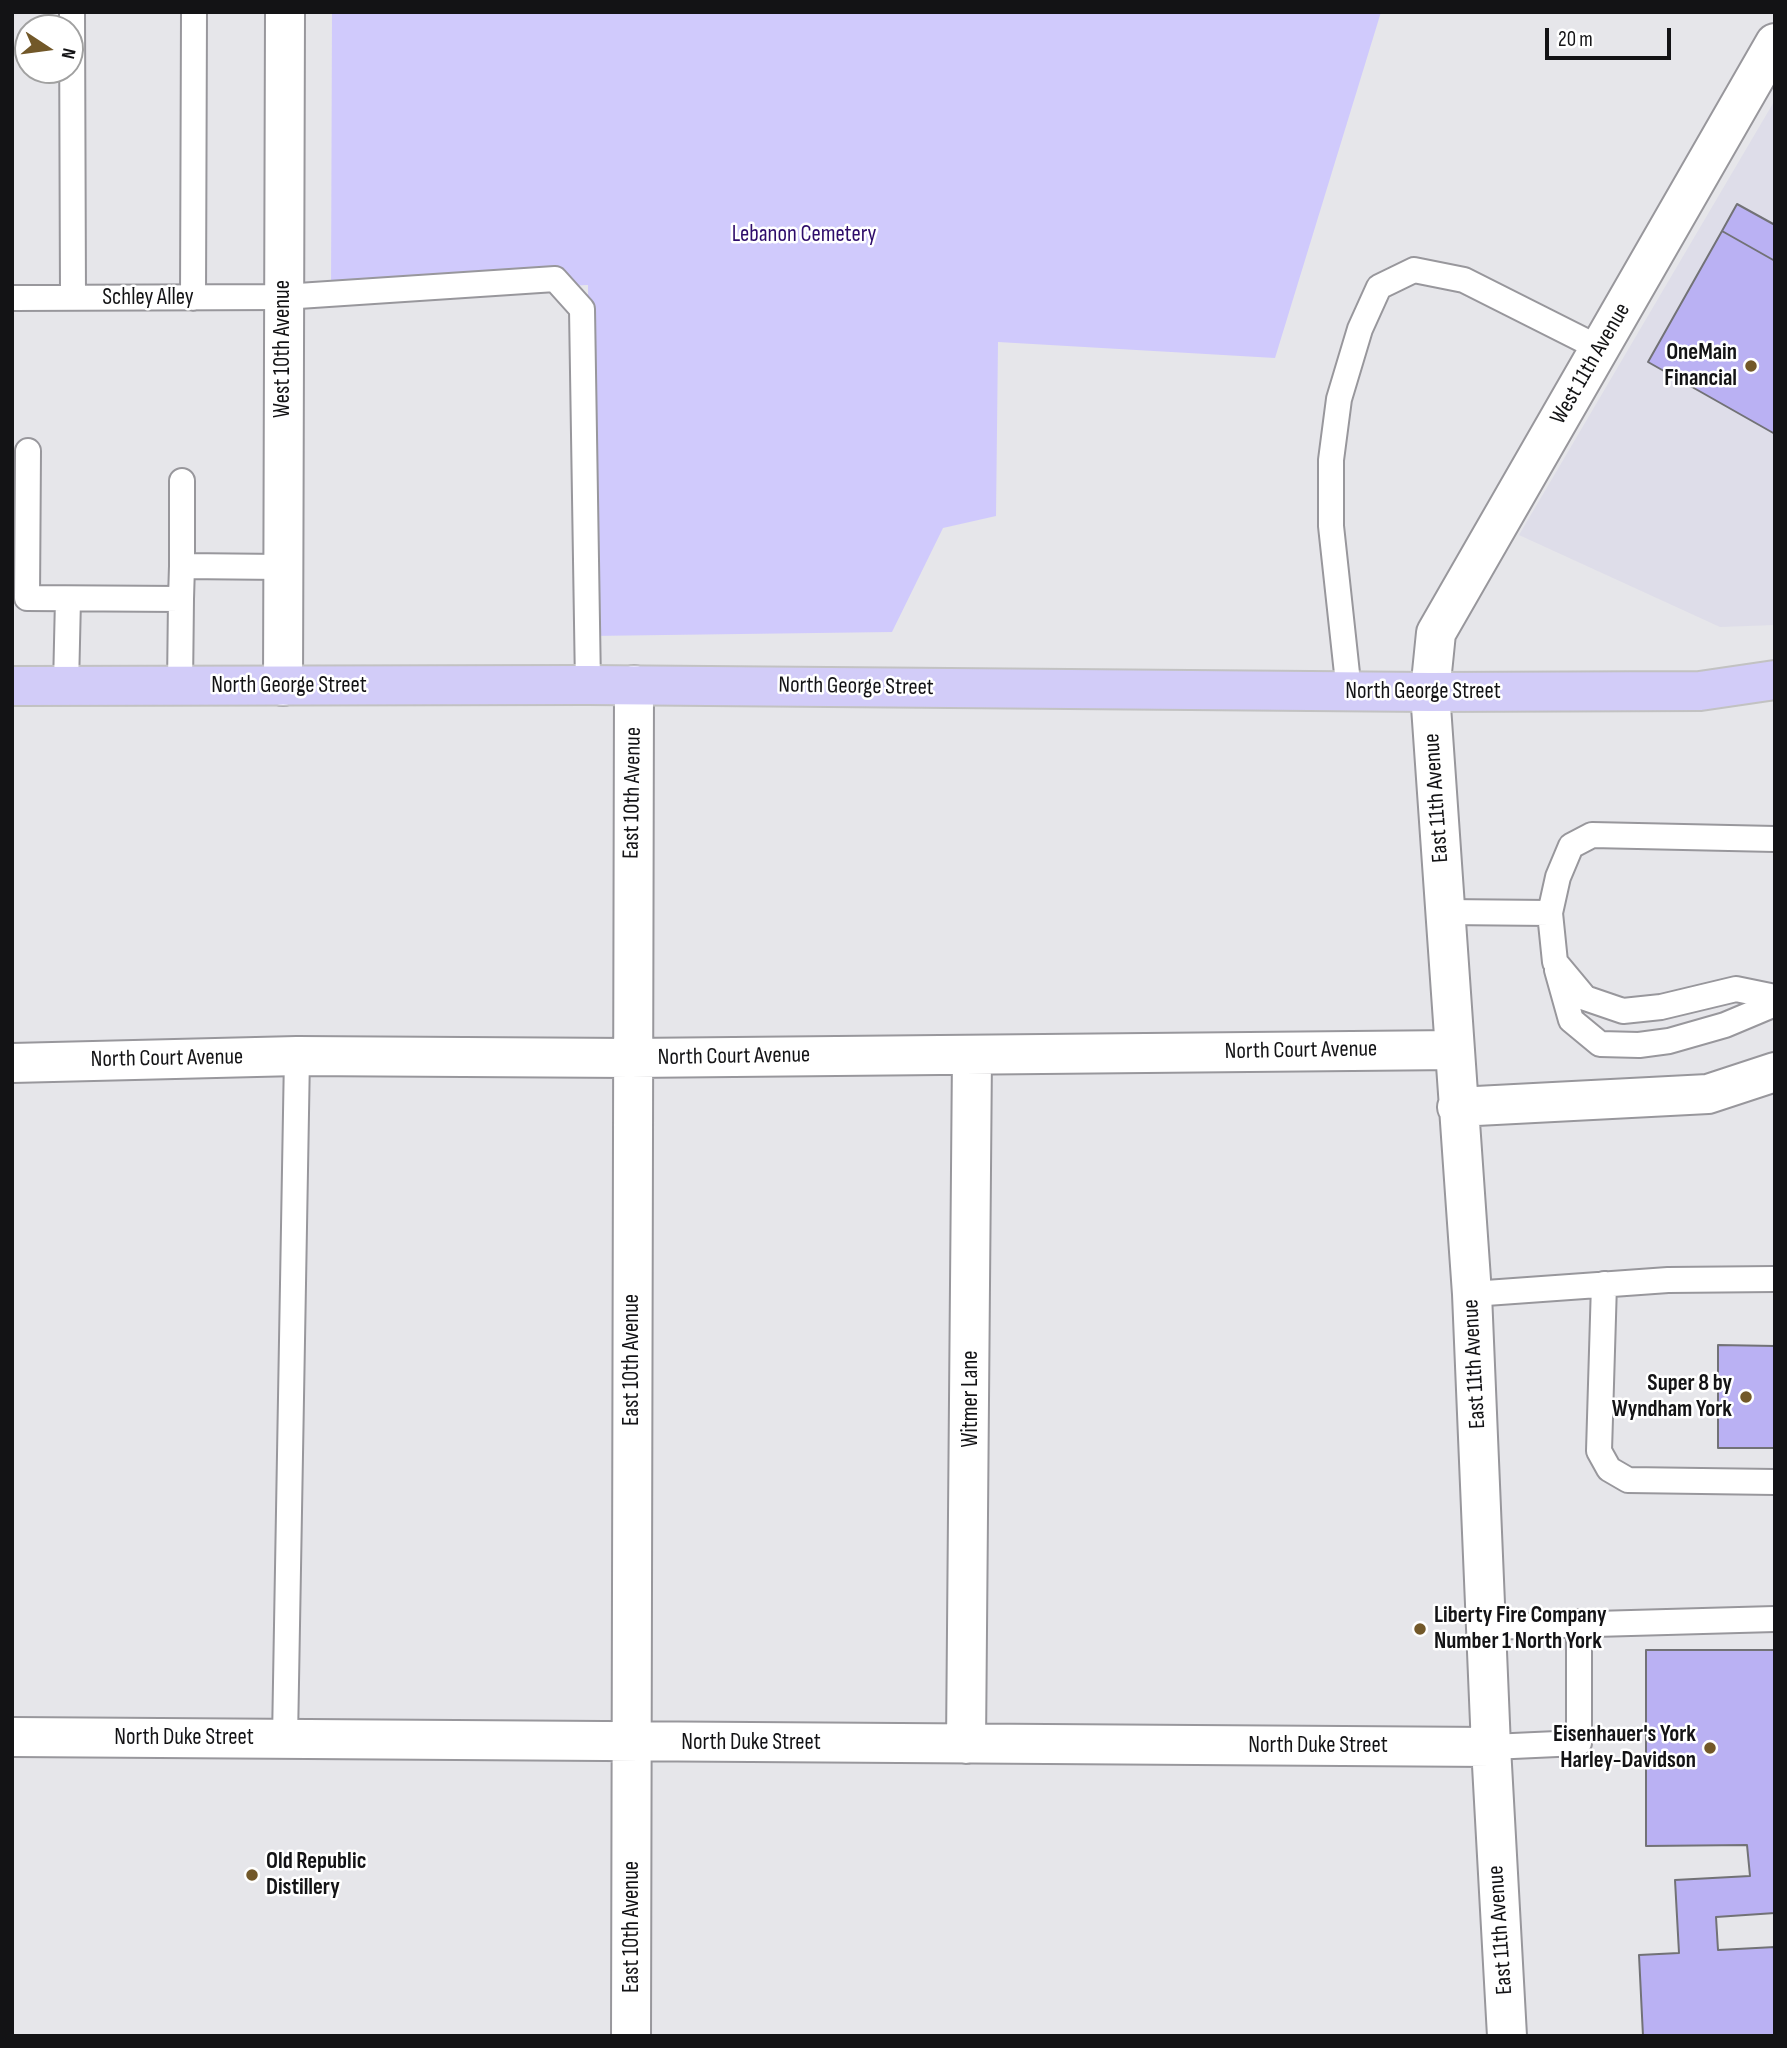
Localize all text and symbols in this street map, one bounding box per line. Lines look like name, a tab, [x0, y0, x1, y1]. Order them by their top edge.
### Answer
north arrow	[14, 14, 84, 84]
scale bar	[1549, 14, 1675, 58]
text: 20 m	[1558, 27, 1593, 52]
text: N	[56, 46, 80, 61]
park label: Lebanon Cemetery	[732, 221, 876, 249]
street label: West 10th Avenue	[269, 280, 297, 418]
street label: Schley Alley	[102, 284, 194, 312]
street label: West 11th Avenue	[1545, 298, 1637, 430]
place label: OneMain Financial	[1664, 339, 1737, 393]
marker: OneMain Financial	[1743, 358, 1759, 374]
street label: North George Street	[211, 672, 367, 700]
street label: North George Street	[778, 672, 934, 702]
street label: North George Street	[1345, 678, 1501, 706]
street label: East 10th Avenue	[618, 727, 648, 859]
street label: East 11th Avenue	[1419, 732, 1455, 864]
street label: North Court Avenue	[1224, 1036, 1378, 1066]
street label: North Court Avenue	[657, 1042, 811, 1072]
street label: North Court Avenue	[90, 1044, 244, 1074]
street label: East 10th Avenue	[618, 1294, 646, 1426]
street label: East 11th Avenue	[1458, 1299, 1492, 1429]
street label: Witmer Lane	[957, 1351, 985, 1447]
place label: Super 8 by Wyndham York	[1612, 1370, 1732, 1424]
marker: Super 8 by Wyndham York	[1738, 1389, 1754, 1405]
place label: Liberty Fire Company Number 1 North York	[1434, 1602, 1606, 1656]
marker: Liberty Fire Company Number 1 North York	[1412, 1621, 1428, 1637]
place label: Eisenhauer's York Harley-Davidson	[1553, 1721, 1696, 1775]
street label: North Duke Street	[114, 1724, 254, 1752]
street label: North Duke Street	[681, 1729, 821, 1757]
street label: North Duke Street	[1248, 1732, 1388, 1760]
marker: Eisenhauer's York Harley-Davidson	[1702, 1740, 1718, 1756]
place label: Old Republic Distillery	[266, 1848, 366, 1902]
street label: East 10th Avenue	[618, 1861, 646, 1993]
street label: East 11th Avenue	[1483, 1864, 1519, 1996]
marker: Old Republic Distillery	[244, 1867, 260, 1883]

